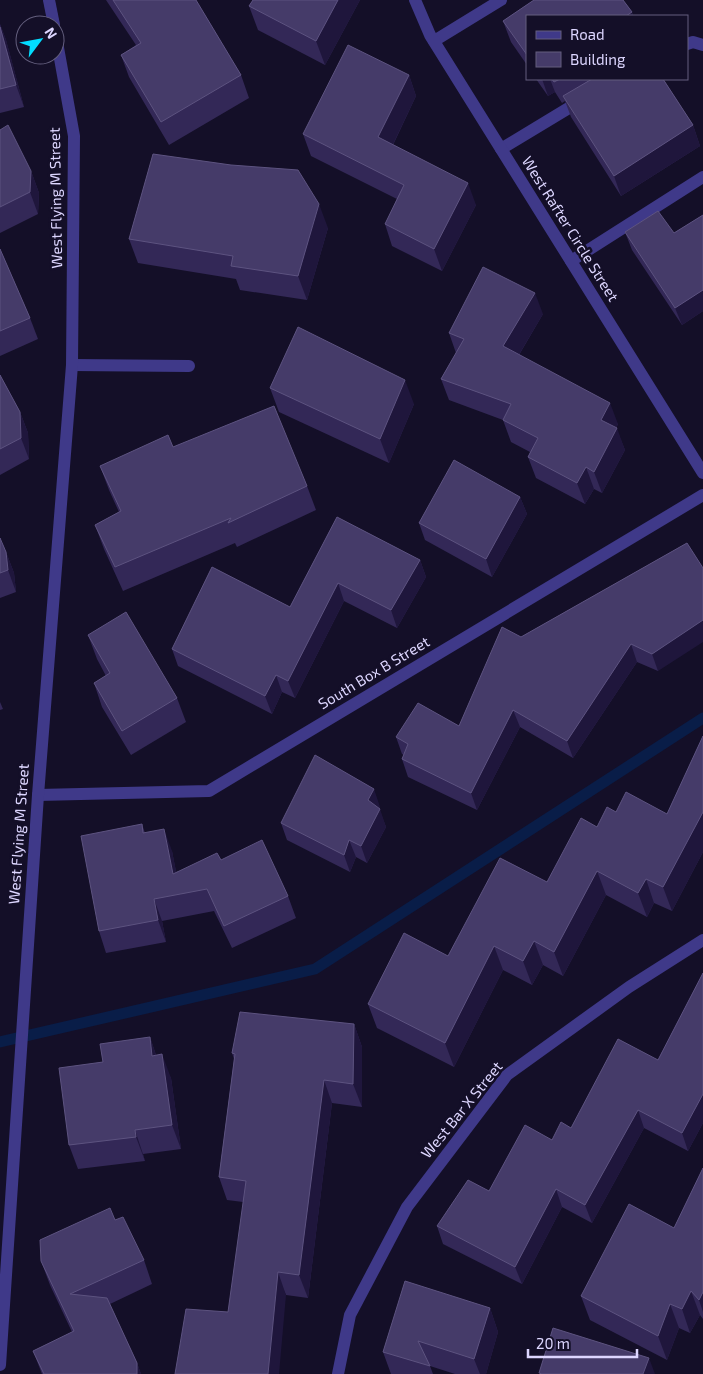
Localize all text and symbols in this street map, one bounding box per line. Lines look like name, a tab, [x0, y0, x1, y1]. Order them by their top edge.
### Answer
north arrow	[15, 15, 65, 65]
legend	[526, 15, 688, 80]
text: N	[42, 24, 61, 42]
text: Road	[570, 25, 605, 43]
text: Building	[570, 50, 626, 68]
street label: West Flying M Street	[45, 127, 65, 269]
street label: West Rafter Circle Street	[519, 153, 623, 305]
street label: South Box B Street	[315, 632, 433, 712]
street label: West Flying M Street	[4, 763, 32, 905]
street label: West Bar X Street	[417, 1057, 506, 1161]
scale bar	[528, 1326, 637, 1358]
text: 20 m	[536, 1334, 570, 1352]

